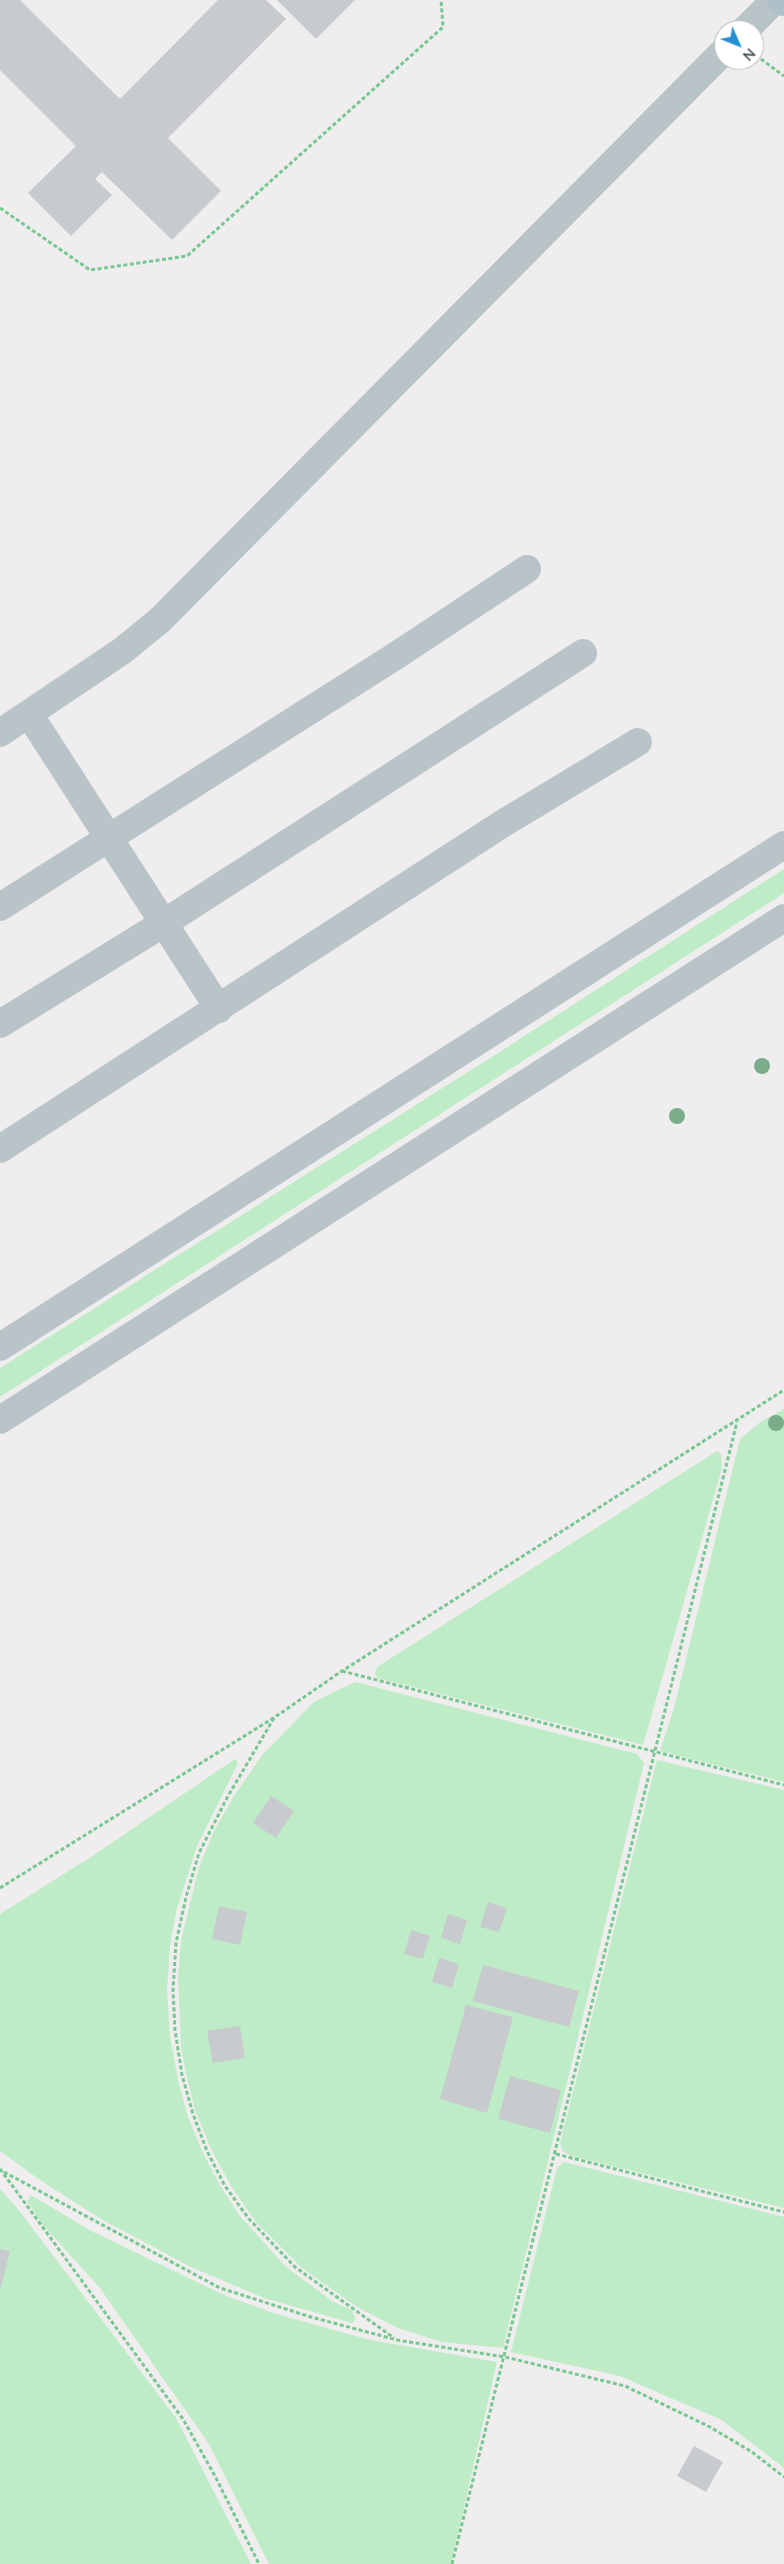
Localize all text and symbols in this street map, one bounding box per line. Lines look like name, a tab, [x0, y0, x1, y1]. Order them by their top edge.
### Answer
north arrow	[714, 20, 764, 70]
text: N	[740, 45, 759, 65]

